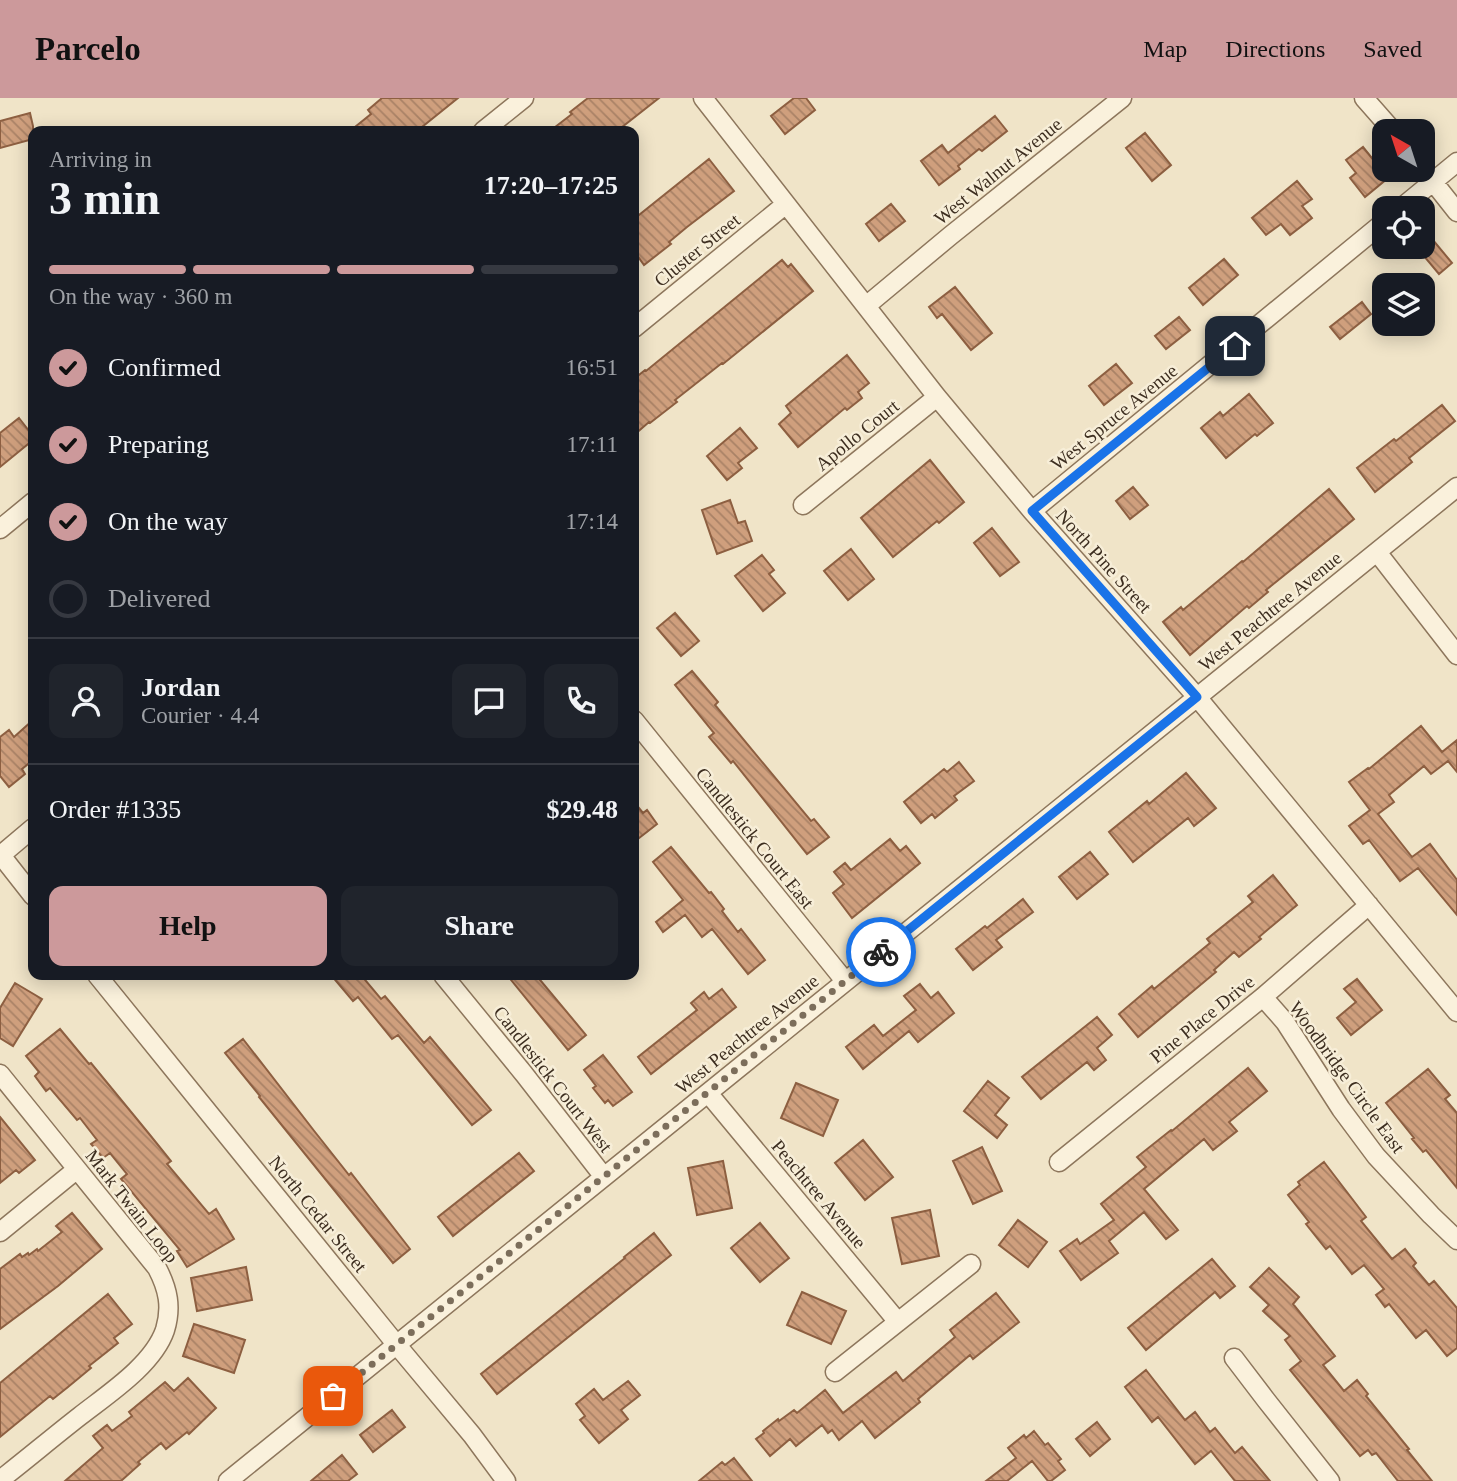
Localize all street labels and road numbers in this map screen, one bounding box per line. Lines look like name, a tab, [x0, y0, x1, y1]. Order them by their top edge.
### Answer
street label: West Walnut Avenue	[930, 113, 1066, 229]
street label: Cluster Street	[650, 209, 745, 291]
street label: West Spruce Avenue	[1047, 360, 1181, 474]
street label: Apollo Court	[811, 395, 903, 475]
street label: North Pine Street	[1052, 505, 1156, 618]
street label: West Peachtree Avenue	[1194, 547, 1346, 675]
street label: Candlestick Court East	[692, 763, 819, 913]
street label: West Peachtree Avenue	[671, 970, 823, 1098]
street label: Pine Place Drive	[1146, 971, 1258, 1067]
street label: Woodbridge Circle East	[1285, 997, 1409, 1157]
street label: Candlestick Court West	[489, 1002, 617, 1157]
street label: Peachtree Avenue	[767, 1135, 871, 1253]
street label: Mark Twain Loop	[81, 1145, 183, 1267]
street label: North Cedar Street	[265, 1152, 372, 1277]

